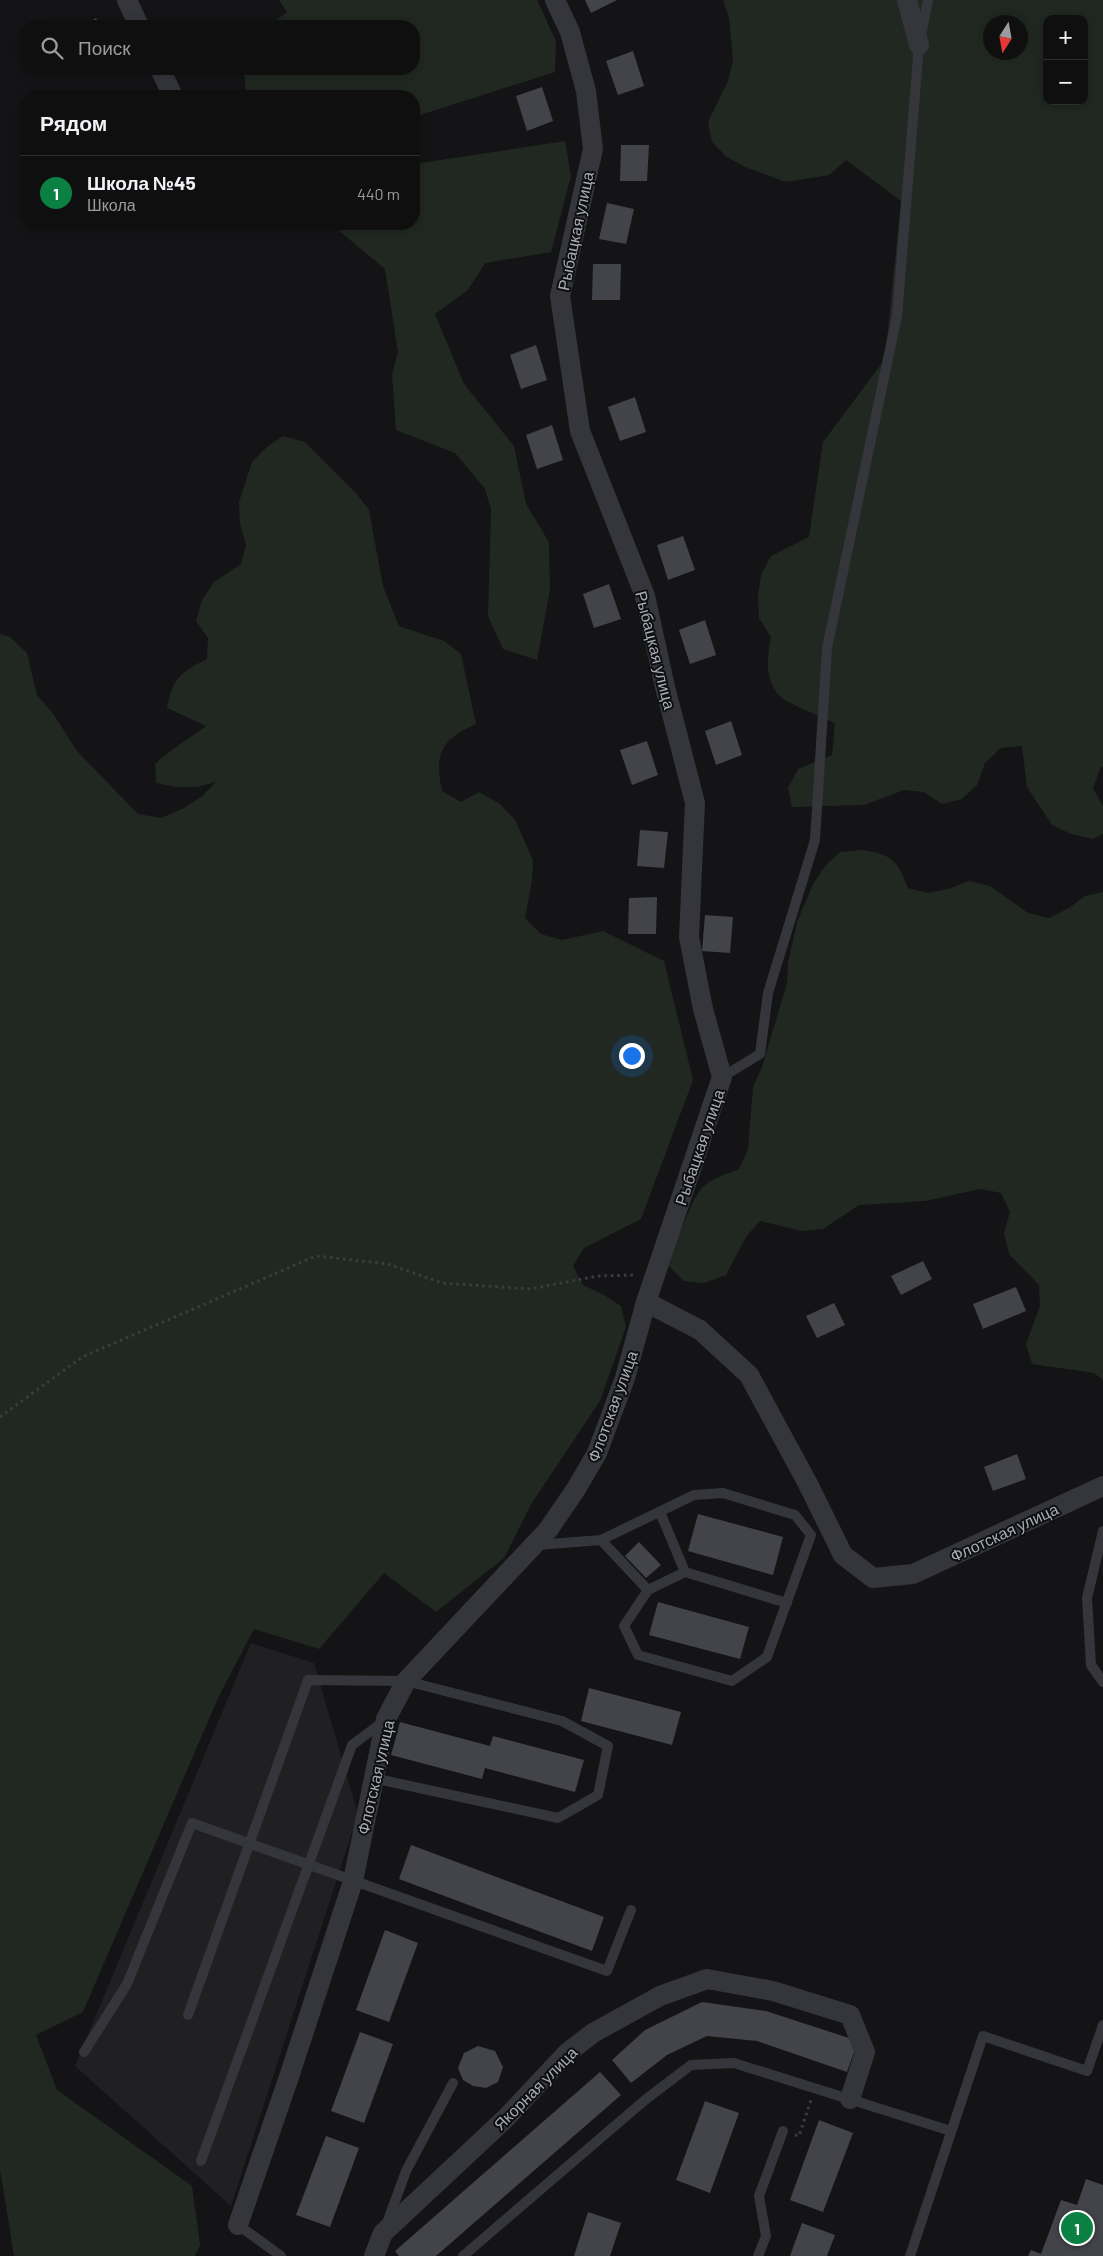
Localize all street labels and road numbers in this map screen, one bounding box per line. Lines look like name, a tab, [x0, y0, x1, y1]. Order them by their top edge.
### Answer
street label: Рыбацкая улица	[553, 170, 597, 292]
street label: Рыбацкая улица	[632, 589, 680, 711]
street label: Рыбацкая улица	[670, 1087, 728, 1207]
street label: Флотская улица	[583, 1348, 641, 1464]
street label: Флотская улица	[947, 1499, 1061, 1565]
street label: Флотская улица	[353, 1718, 397, 1836]
street label: Якорная улица	[489, 2042, 581, 2134]

